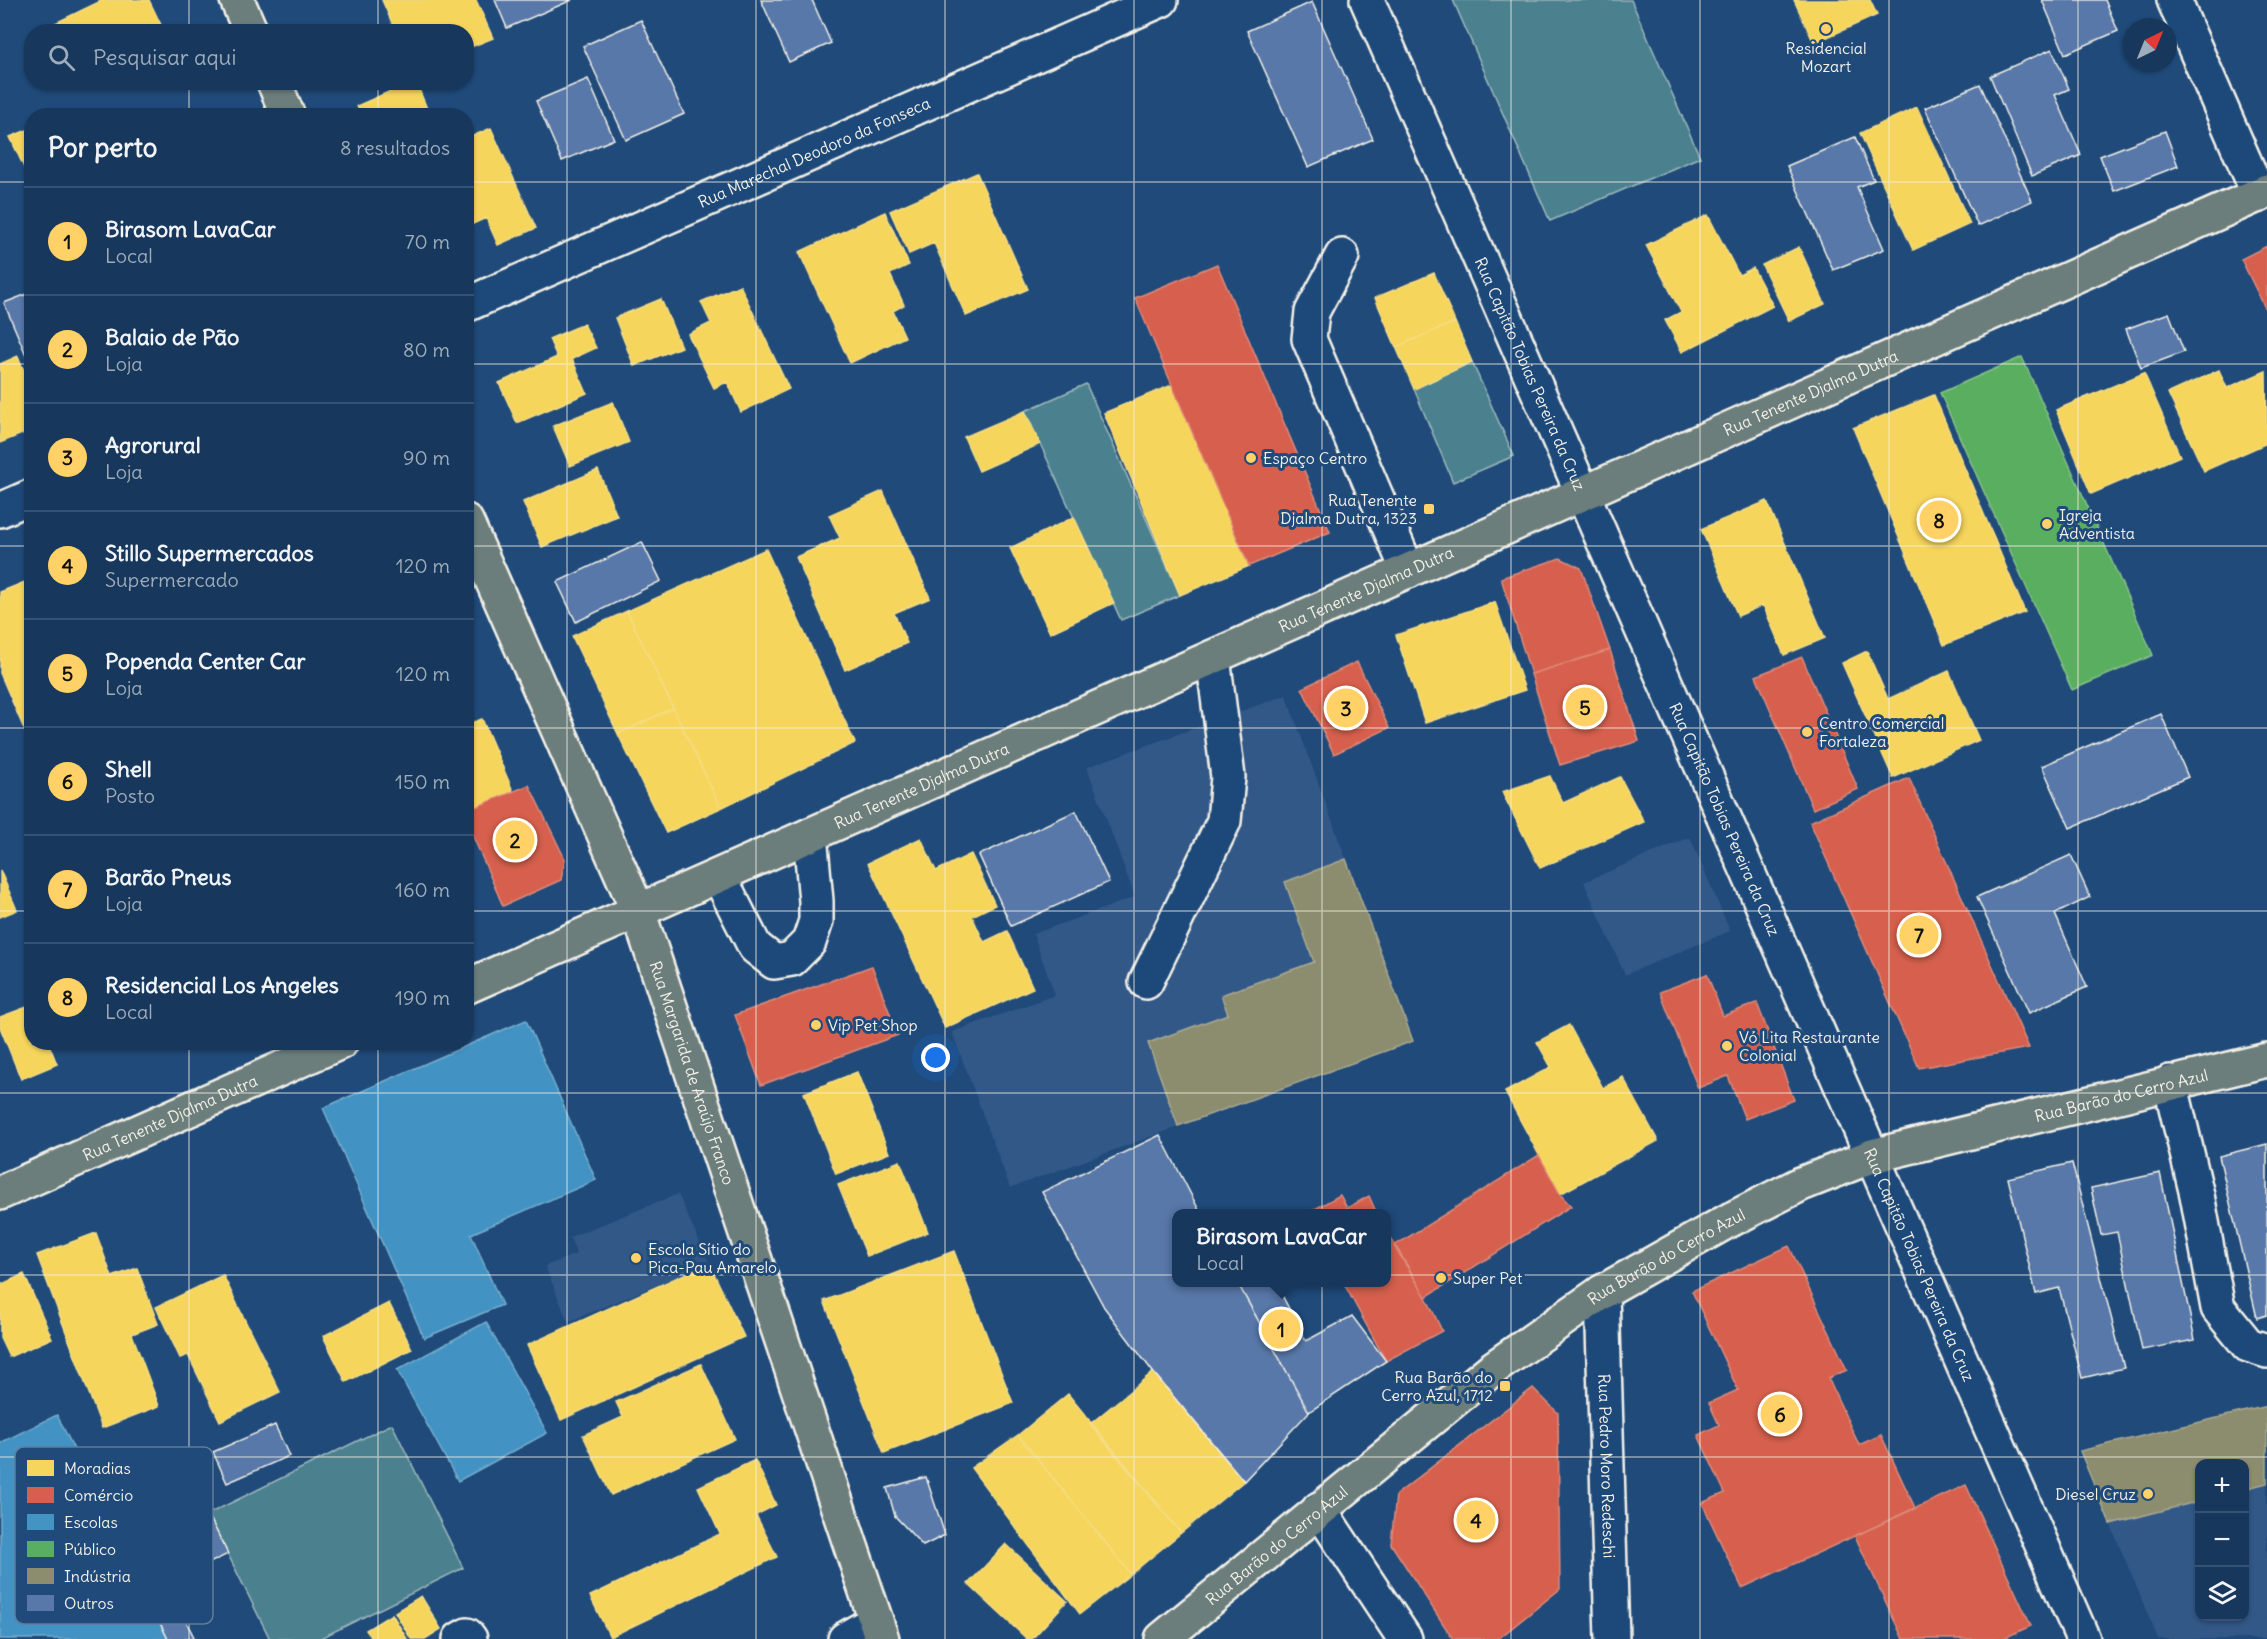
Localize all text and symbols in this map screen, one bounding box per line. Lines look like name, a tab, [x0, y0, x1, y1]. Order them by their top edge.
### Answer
north arrow	[2123, 18, 2177, 72]
marker: Residencial Mozart	[1819, 22, 1833, 36]
search box	[24, 24, 474, 90]
place label: Residencial Mozart	[1786, 38, 1867, 76]
icon: search	[45, 41, 78, 74]
text: Pesquisar aqui	[93, 43, 236, 71]
street label: Rua Marechal Deodoro da Fonseca	[695, 93, 933, 212]
text: Por perto	[48, 131, 157, 164]
text: 8 resultados	[340, 135, 450, 160]
text: Birasom LavaCar	[105, 215, 276, 243]
text: 1	[64, 229, 71, 254]
text: 70 m	[405, 229, 450, 254]
text: Local	[105, 243, 153, 268]
street label: Rua Capitão Tobias Pereira da Cruz	[1471, 254, 1590, 494]
text: Balaio de Pão	[105, 323, 239, 351]
text: 2	[62, 337, 73, 362]
text: 80 m	[403, 337, 450, 362]
street label: Rua Tenente Djalma Dutra	[1720, 345, 1901, 440]
text: Loja	[105, 351, 143, 376]
text: Agrorural	[105, 431, 201, 459]
text: 3	[62, 445, 73, 470]
text: 90 m	[403, 445, 450, 470]
place label: Espaço Centro	[1263, 448, 1367, 468]
marker: Espaço Centro	[1244, 451, 1258, 465]
text: Loja	[105, 459, 143, 484]
place label: Rua Tenente Djalma Dutra, 1323	[1280, 490, 1417, 528]
pin: 8	[1920, 498, 1958, 542]
marker: Rua Tenente Djalma Dutra, 1323	[1422, 502, 1436, 516]
place label: Igreja Adventista	[2059, 505, 2135, 543]
marker: Igreja Adventista	[2040, 517, 2054, 531]
text: Stillo Supermercados	[105, 539, 314, 567]
street label: Rua Tenente Djalma Dutra	[1275, 542, 1457, 637]
text: 4	[62, 553, 73, 578]
text: 120 m	[396, 553, 450, 578]
text: Supermercado	[105, 567, 239, 592]
text: Popenda Center Car	[105, 647, 305, 675]
text: 5	[62, 661, 73, 686]
text: 120 m	[396, 661, 450, 686]
text: Loja	[105, 675, 143, 700]
pin: 5	[1566, 684, 1604, 730]
pin: 3	[1326, 686, 1366, 730]
street label: Rua Capitão Tobias Pereira da Cruz	[1665, 700, 1785, 939]
place label: Centro Comercial Fortaleza	[1819, 713, 1944, 751]
marker: Centro Comercial Fortaleza	[1800, 725, 1814, 739]
street label: Rua Tenente Djalma Dutra	[831, 738, 1012, 833]
text: Shell	[105, 755, 152, 783]
text: 6	[62, 769, 73, 794]
text: 150 m	[395, 769, 450, 794]
text: Posto	[105, 783, 155, 808]
pin: 2	[496, 818, 534, 862]
text: Barão Pneus	[105, 863, 231, 891]
text: 7	[63, 877, 72, 902]
text: 160 m	[395, 877, 450, 902]
text: Loja	[105, 891, 143, 916]
pin: 7	[1900, 912, 1938, 958]
street label: Rua Margarida de Araújo Franco	[645, 958, 739, 1187]
text: Residencial Los Angeles	[105, 971, 339, 999]
text: 8	[62, 985, 73, 1010]
text: 190 m	[395, 985, 450, 1010]
text: Local	[105, 999, 153, 1024]
place label: Vip Pet Shop	[828, 1015, 918, 1035]
marker: Vip Pet Shop	[809, 1018, 823, 1032]
place label: Vó Lita Restaurante Colonial	[1739, 1027, 1880, 1065]
marker: Vó Lita Restaurante Colonial	[1720, 1039, 1734, 1053]
your location	[921, 1043, 950, 1072]
street label: Rua Barão do Cerro Azul	[2033, 1065, 2210, 1126]
street label: Rua Tenente Djalma Dutra	[80, 1070, 261, 1165]
street label: Rua Capitão Tobias Pereira da Cruz	[1860, 1145, 1979, 1385]
street label: Rua Barão do Cerro Azul	[1584, 1204, 1748, 1309]
popup	[1172, 1209, 1391, 1287]
text: Birasom LavaCar	[1196, 1222, 1367, 1250]
place label: Escola Sítio do Pica-Pau Amarelo	[648, 1239, 777, 1277]
text: Local	[1196, 1250, 1244, 1275]
marker: Escola Sítio do Pica-Pau Amarelo	[629, 1251, 643, 1265]
place label: Super Pet	[1453, 1268, 1523, 1288]
marker: Super Pet	[1434, 1271, 1448, 1285]
pin: 1	[1262, 1306, 1300, 1352]
place label: Rua Barão do Cerro Azul, 1712	[1381, 1367, 1493, 1405]
street label: Rua Pedro Moro Redeschi	[1594, 1374, 1620, 1558]
marker: Rua Barão do Cerro Azul, 1712	[1498, 1379, 1512, 1393]
pin: 6	[1760, 1392, 1800, 1436]
legend	[15, 1447, 213, 1624]
text: Moradias	[64, 1458, 131, 1478]
map controls	[2195, 1459, 2249, 1621]
button: +	[2195, 1459, 2249, 1513]
street label: Rua Barão do Cerro Azul	[1201, 1481, 1352, 1609]
place label: Diesel Cruz	[2055, 1484, 2136, 1504]
text: Comércio	[64, 1485, 133, 1505]
marker: Diesel Cruz	[2141, 1487, 2155, 1501]
pin: 4	[1456, 1498, 1496, 1543]
text: Escolas	[64, 1512, 118, 1532]
button: −	[2195, 1513, 2249, 1567]
text: Público	[64, 1539, 116, 1559]
text: Indústria	[64, 1566, 131, 1586]
button: layers	[2195, 1567, 2249, 1621]
text: Outros	[64, 1593, 114, 1613]

